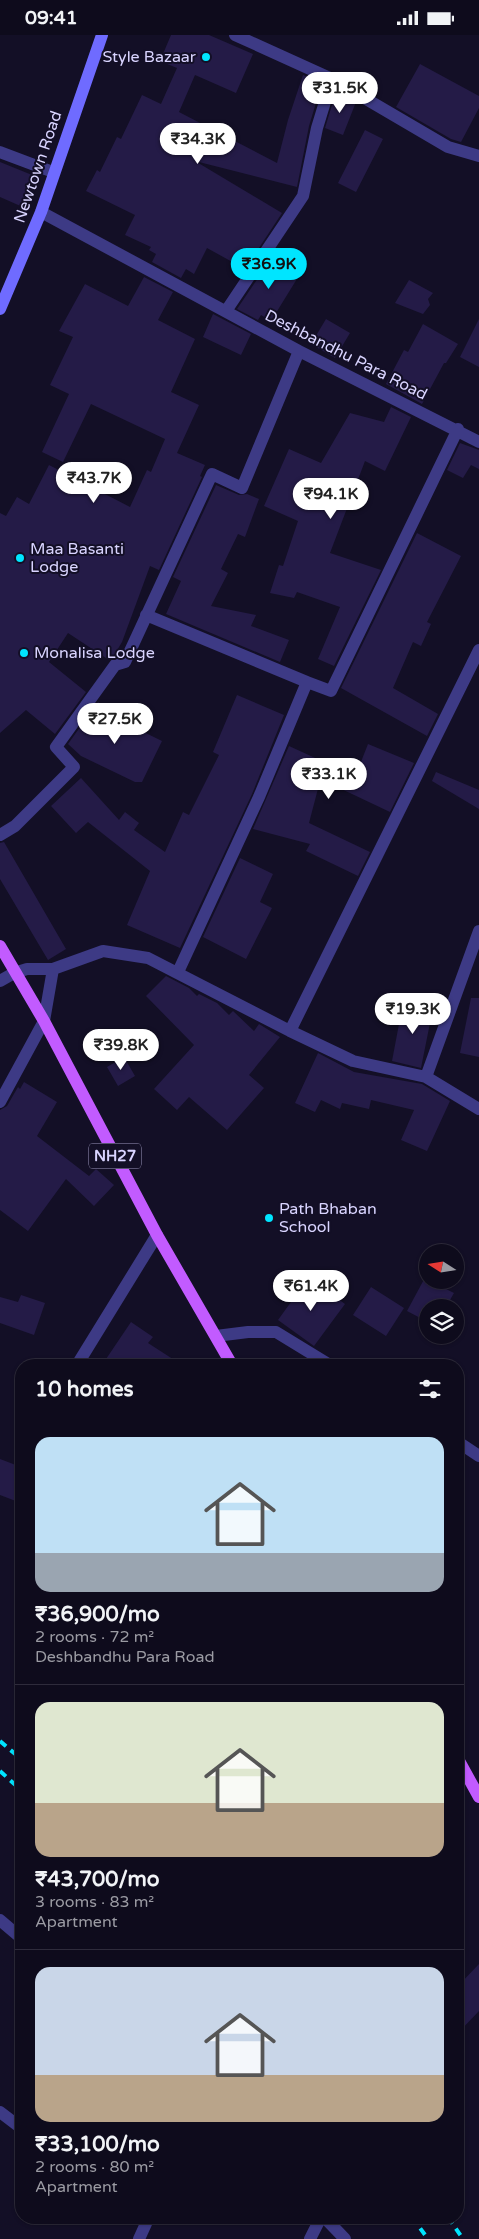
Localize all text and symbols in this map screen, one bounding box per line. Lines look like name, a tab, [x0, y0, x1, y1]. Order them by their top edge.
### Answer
text: 09:41	[25, 7, 78, 29]
place label: Style Bazaar	[103, 47, 197, 67]
marker: Style Bazaar	[200, 51, 212, 63]
pin: ₹31.5K	[299, 71, 381, 114]
text: ₹31.5K	[313, 78, 367, 98]
street label: Newtown Road	[9, 108, 67, 226]
pin: ₹34.3K	[157, 123, 239, 165]
text: ₹34.3K	[171, 129, 225, 149]
pin: ₹36.9K	[228, 247, 310, 290]
text: ₹36.9K	[242, 254, 296, 274]
street label: Deshbandhu Para Road	[261, 305, 431, 405]
pin: ₹43.7K	[53, 461, 135, 504]
text: ₹43.7K	[67, 468, 121, 488]
pin: ₹94.1K	[290, 477, 372, 520]
text: ₹94.1K	[304, 484, 358, 504]
place label: Maa Basanti Lodge	[30, 539, 124, 577]
marker: Maa Basanti Lodge	[14, 552, 26, 564]
place label: Monalisa Lodge	[34, 643, 155, 663]
marker: Monalisa Lodge	[18, 647, 30, 659]
pin: ₹27.5K	[74, 703, 156, 745]
text: ₹27.5K	[88, 709, 142, 729]
pin: ₹33.1K	[288, 757, 370, 800]
text: ₹33.1K	[302, 764, 356, 784]
pin: ₹19.3K	[372, 993, 454, 1035]
text: ₹19.3K	[386, 999, 440, 1019]
pin: ₹39.8K	[80, 1029, 162, 1071]
text: ₹39.8K	[94, 1035, 148, 1055]
road number: NH27	[89, 1143, 141, 1169]
place label: Path Bhaban School	[279, 1199, 377, 1237]
marker: Path Bhaban School	[263, 1212, 275, 1224]
north arrow	[419, 1244, 464, 1289]
map controls	[419, 1244, 464, 1344]
pin: ₹61.4K	[270, 1269, 352, 1312]
text: ₹61.4K	[284, 1276, 338, 1296]
button: layers	[419, 1299, 464, 1344]
icon: filters	[416, 1375, 444, 1403]
text: 10 homes	[35, 1377, 134, 1402]
icon: home	[195, 1469, 285, 1559]
text: ₹36,900/mo	[35, 1602, 160, 1627]
text: 2 rooms · 72 m²	[35, 1627, 154, 1647]
text: Deshbandhu Para Road	[35, 1647, 215, 1667]
icon: home	[195, 1735, 285, 1825]
text: ₹43,700/mo	[35, 1867, 160, 1892]
text: 3 rooms · 83 m²	[35, 1892, 154, 1912]
text: Apartment	[35, 1912, 118, 1932]
icon: home	[195, 2000, 285, 2090]
text: ₹33,100/mo	[35, 2132, 160, 2157]
text: 2 rooms · 80 m²	[35, 2157, 154, 2177]
text: Apartment	[35, 2177, 118, 2197]

